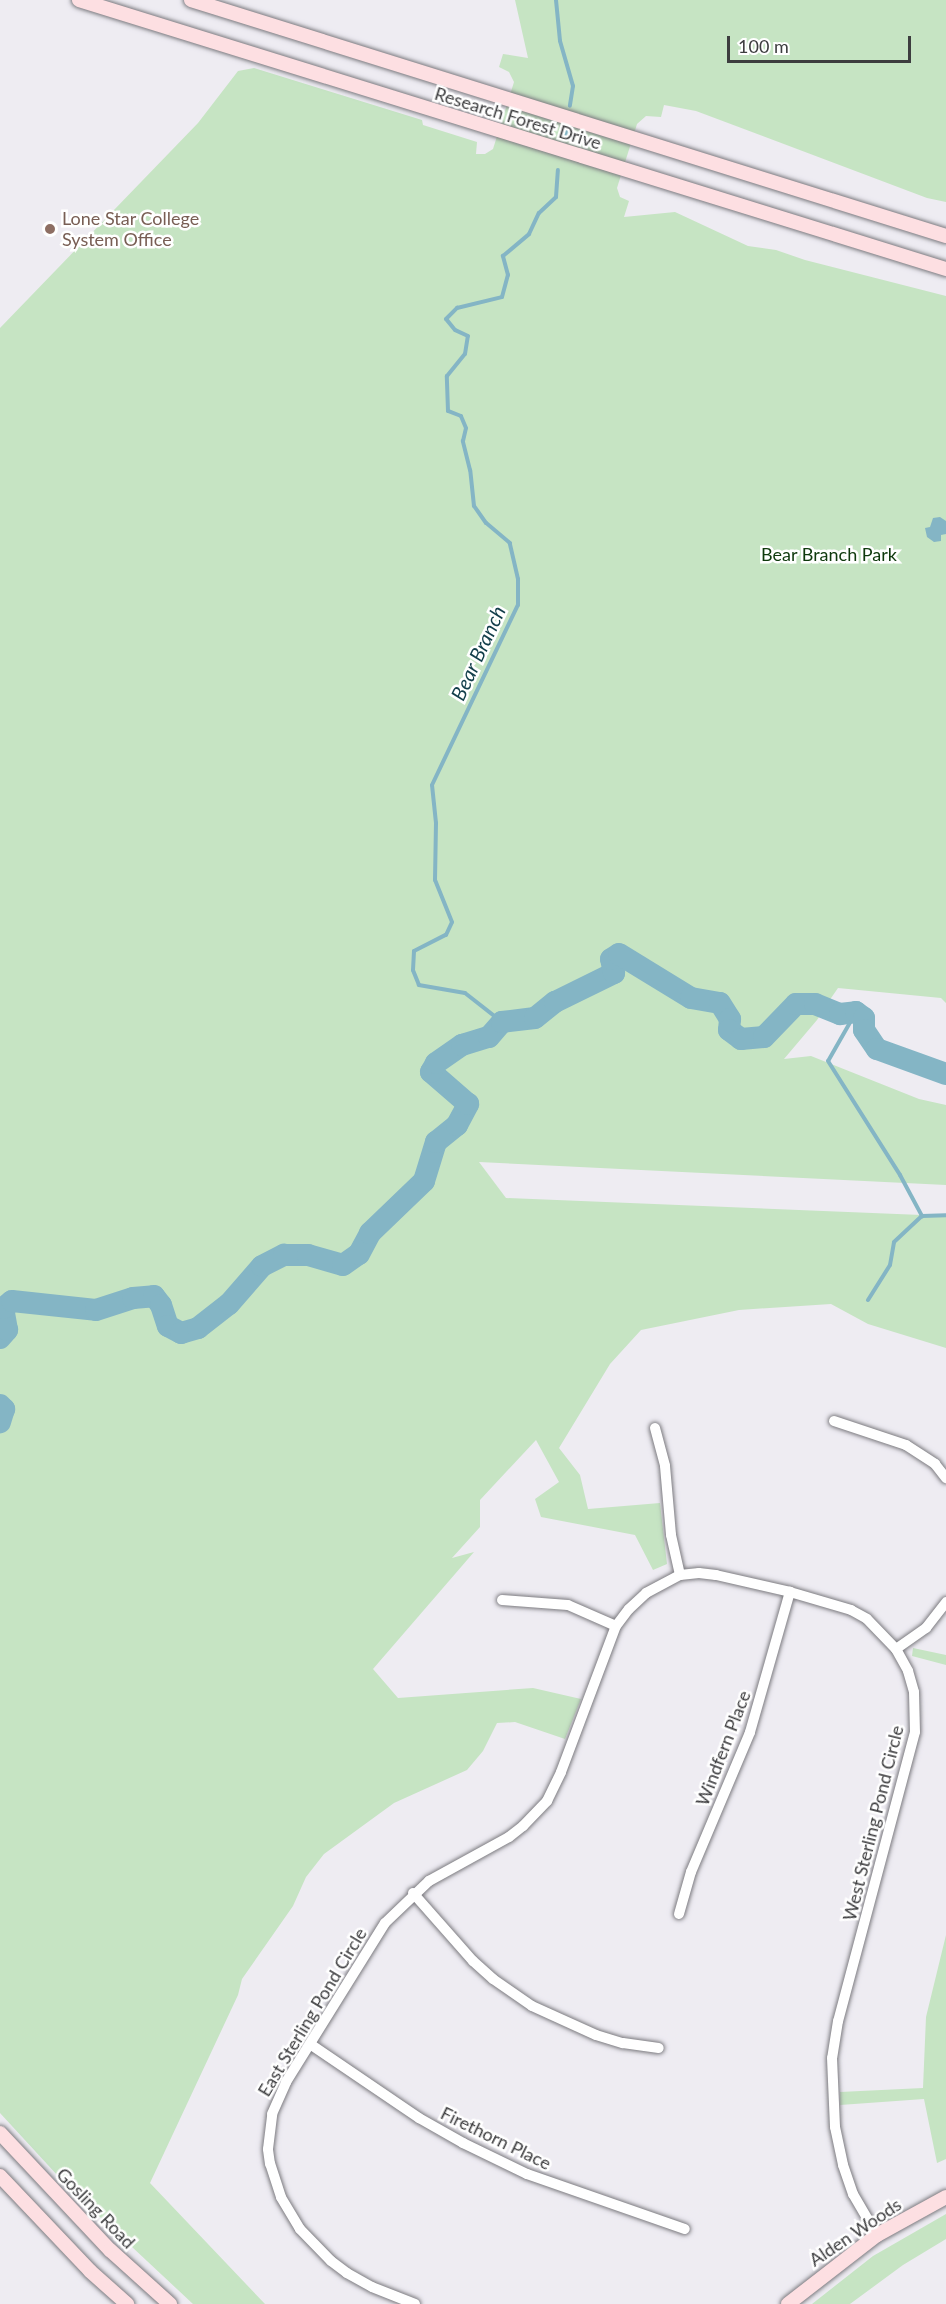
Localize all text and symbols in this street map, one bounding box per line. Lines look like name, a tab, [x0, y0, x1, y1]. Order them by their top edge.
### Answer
scale bar	[730, 24, 914, 62]
text: 100 m	[738, 35, 789, 57]
street label: Research Forest Drive	[432, 82, 604, 154]
place label: Lone Star College System Office	[62, 208, 200, 250]
marker: Lone Star College System Office	[43, 222, 57, 236]
park label: Bear Branch Park	[761, 543, 897, 565]
water label: Bear Branch	[446, 602, 510, 704]
street label: Windfern Place	[691, 1687, 755, 1809]
street label: West Sterling Pond Circle	[838, 1723, 908, 1923]
street label: East Sterling Pond Circle	[253, 1924, 371, 2100]
street label: Firethorn Place	[437, 2102, 555, 2174]
street label: Gosling Road	[52, 2163, 140, 2253]
street label: Alden Woods	[805, 2193, 905, 2271]

